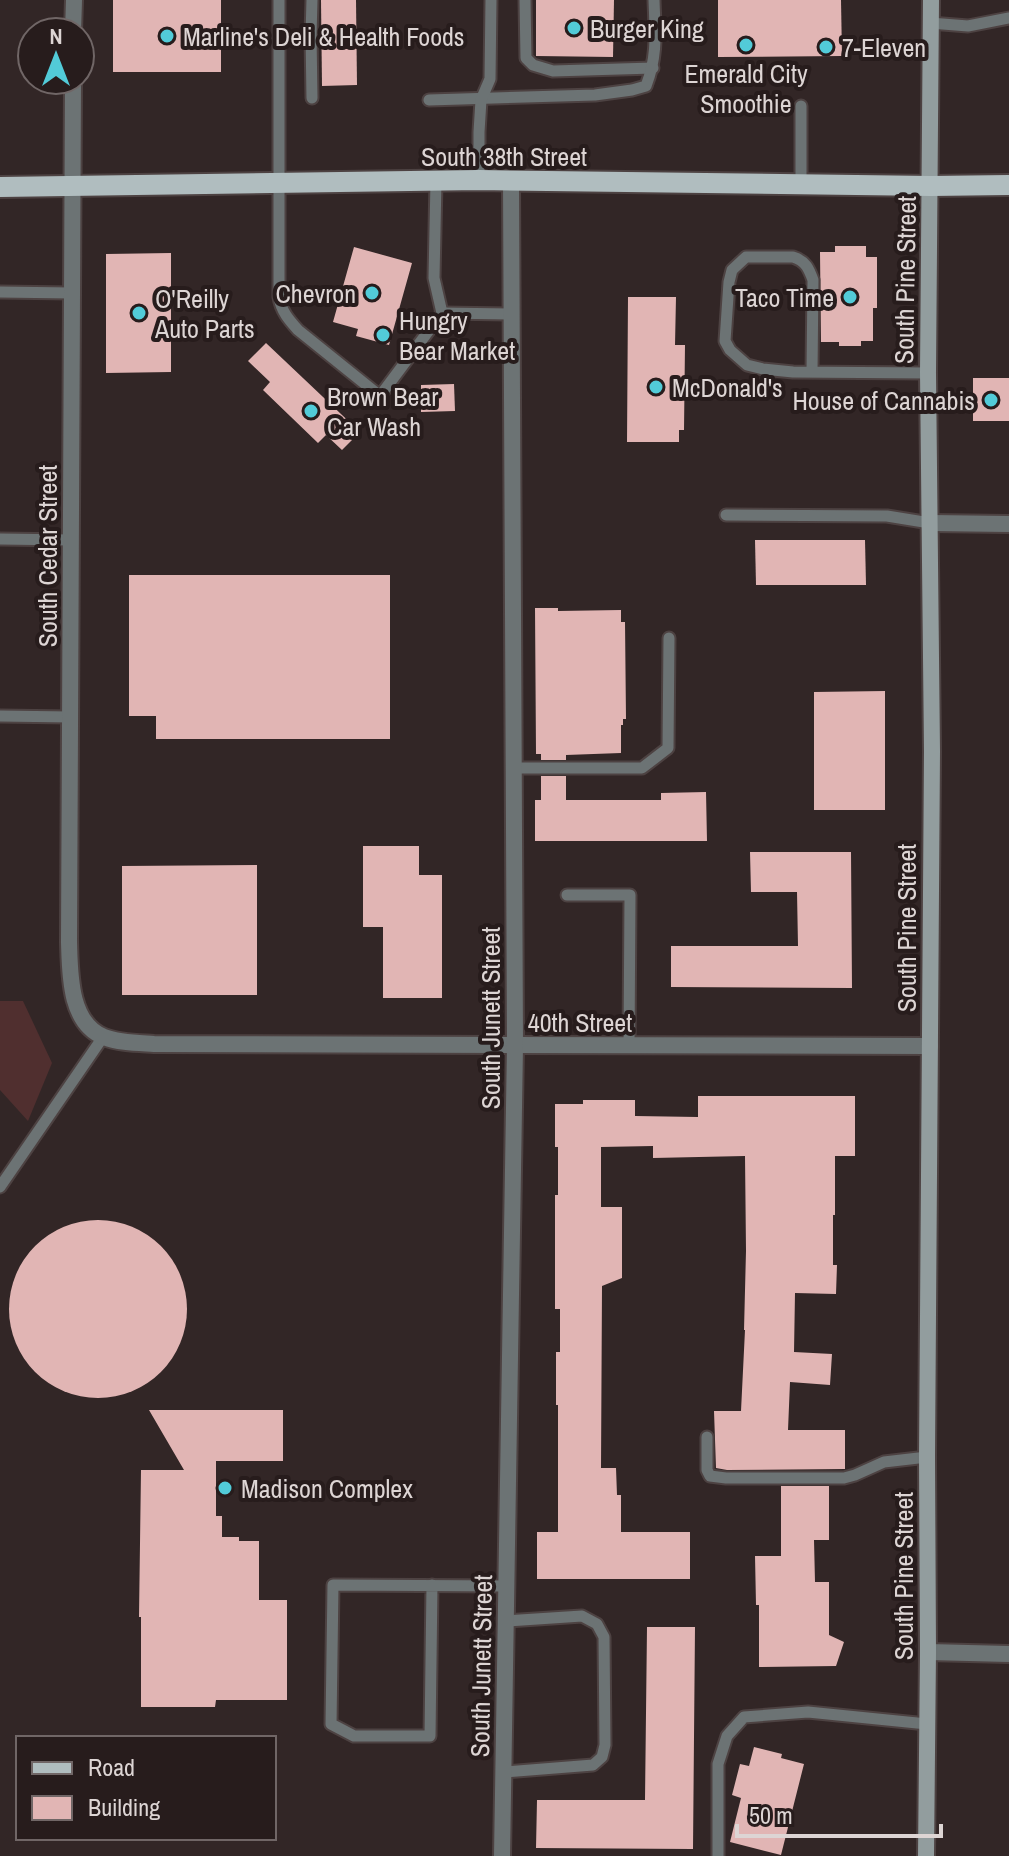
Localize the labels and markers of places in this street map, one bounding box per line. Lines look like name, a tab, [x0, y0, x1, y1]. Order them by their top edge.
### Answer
place label: Burger King	[590, 11, 704, 46]
place label: Marline's Deli & Health Foods	[183, 19, 465, 54]
marker: Burger King	[565, 19, 583, 37]
marker: Marline's Deli & Health Foods	[158, 27, 176, 45]
place label: 7-Eleven	[842, 30, 926, 65]
marker: Emerald City Smoothie	[737, 36, 755, 54]
marker: 7-Eleven	[817, 38, 835, 56]
place label: Emerald City Smoothie	[684, 56, 808, 121]
place label: Chevron	[275, 276, 356, 311]
place label: Taco Time	[735, 280, 834, 315]
place label: O'Reilly Auto Parts	[154, 281, 255, 346]
marker: Chevron	[363, 284, 381, 302]
marker: Taco Time	[841, 288, 859, 306]
place label: Hungry Bear Market	[399, 303, 515, 368]
marker: O'Reilly Auto Parts	[130, 304, 148, 322]
marker: Hungry Bear Market	[374, 326, 392, 344]
place label: McDonald's	[672, 370, 783, 405]
marker: McDonald's	[647, 378, 665, 396]
place label: Brown Bear Car Wash	[327, 379, 438, 444]
place label: House of Cannabis	[792, 383, 975, 418]
marker: House of Cannabis	[982, 391, 1000, 409]
marker: Brown Bear Car Wash	[302, 402, 320, 420]
place label: Madison Complex	[241, 1471, 413, 1506]
marker: Madison Complex	[216, 1479, 234, 1497]

